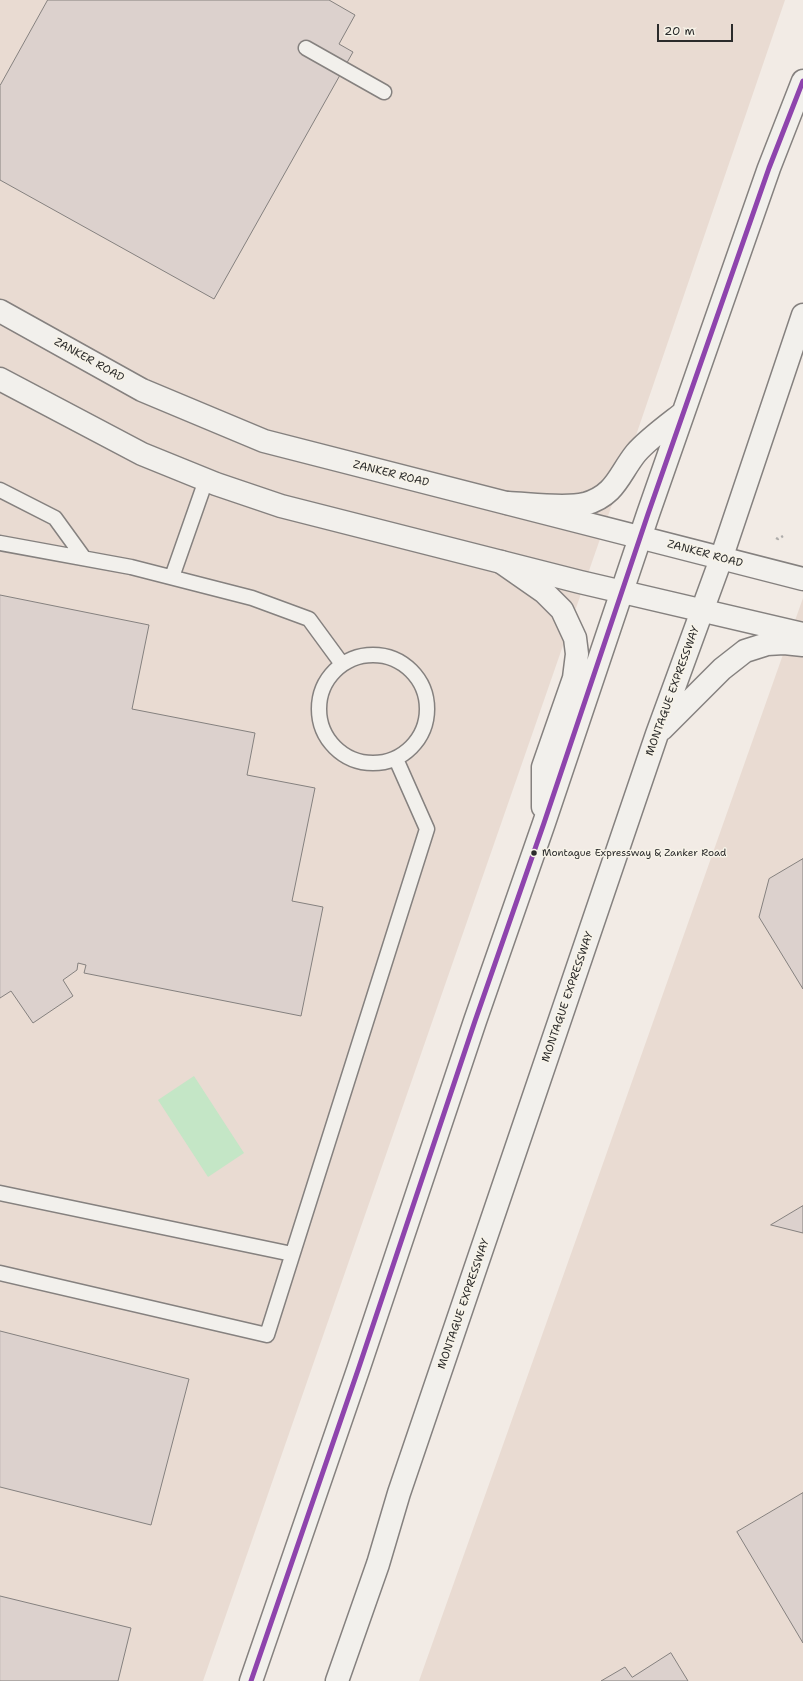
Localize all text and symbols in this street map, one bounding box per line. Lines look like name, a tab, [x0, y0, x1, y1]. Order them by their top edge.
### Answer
scale bar	[659, 16, 735, 42]
text: 20 m	[664, 23, 695, 39]
street label: ZANKER ROAD	[52, 335, 126, 385]
street label: ZANKER ROAD	[352, 458, 430, 490]
street label: ZANKER ROAD	[666, 538, 744, 570]
street label: MONTAGUE EXPRESSWAY	[643, 624, 703, 758]
place label: Montague Expressway & Zanker Road	[542, 847, 726, 859]
marker: Montague Expressway & Zanker Road	[529, 848, 539, 858]
street label: MONTAGUE EXPRESSWAY	[539, 930, 597, 1064]
street label: MONTAGUE EXPRESSWAY	[435, 1237, 493, 1371]

